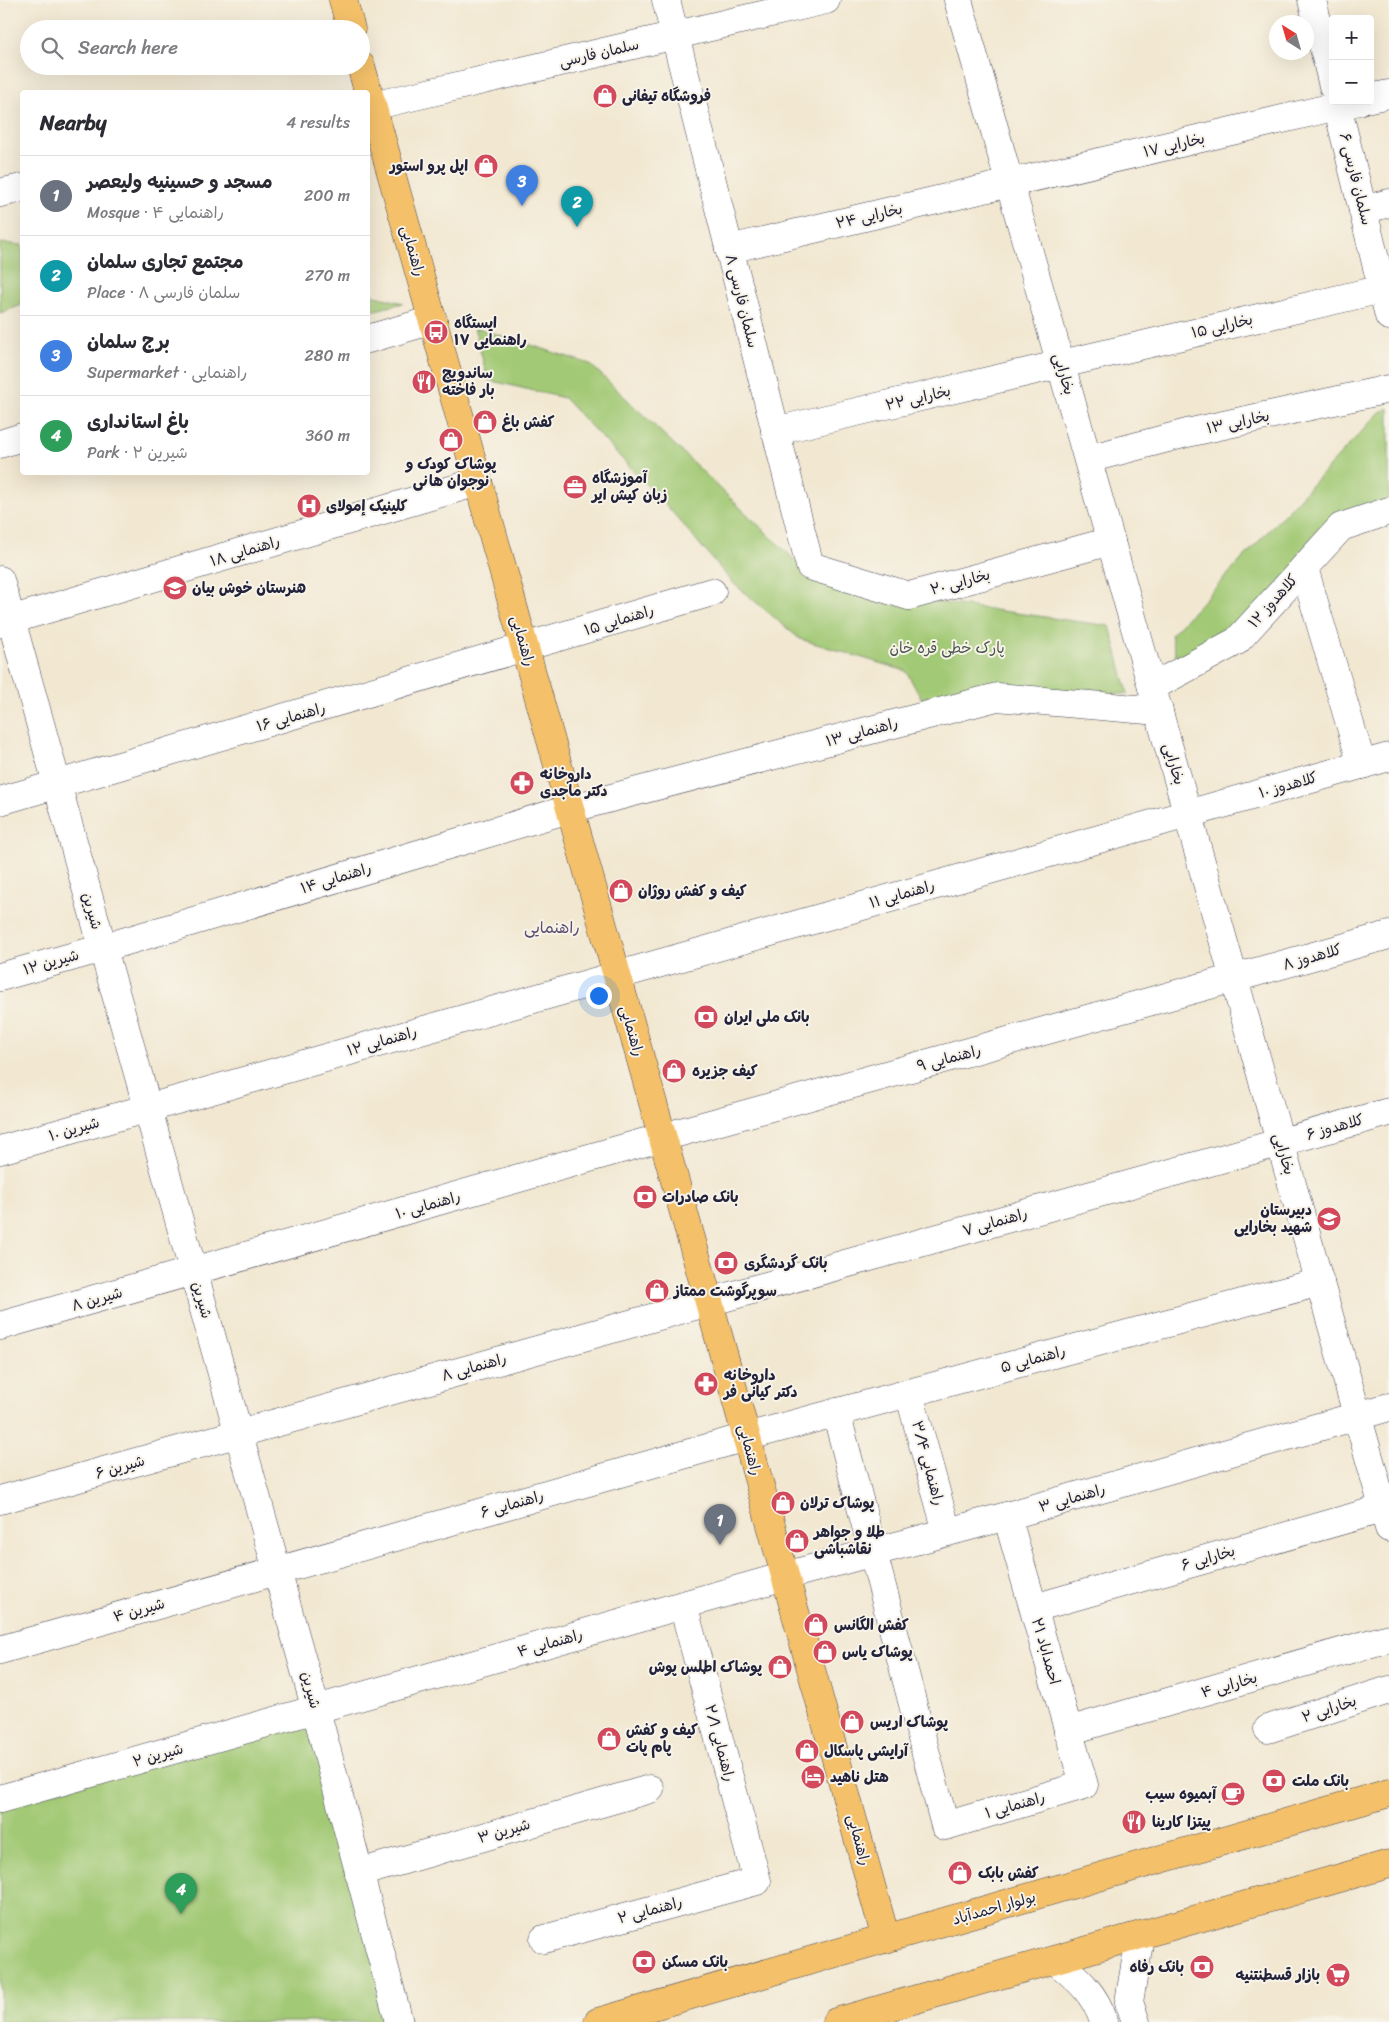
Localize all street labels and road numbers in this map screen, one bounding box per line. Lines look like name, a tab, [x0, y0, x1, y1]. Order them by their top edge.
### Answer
street label: سلمان فارسی	[556, 31, 642, 75]
street label: بخارایی ۱۷	[1141, 125, 1207, 165]
street label: سلمان فارسی ۶	[1332, 130, 1380, 228]
street label: بخارایی ۲۴	[833, 196, 905, 236]
street label: راهنمایی	[393, 222, 433, 280]
street label: سلمان فارسی ۸	[718, 251, 766, 351]
street label: بخارایی ۱۵	[1189, 306, 1255, 346]
street label: بخارایی	[1046, 350, 1082, 398]
street label: بخارایی ۲۲	[883, 378, 953, 418]
street label: بخارایی ۱۳	[1204, 403, 1272, 441]
street label: راهنمایی ۱۸	[207, 528, 283, 574]
street label: بخارایی ۲۰	[927, 561, 993, 603]
street label: کلاهدوز ۱۲	[1241, 568, 1305, 634]
street label: راهنمایی ۱۵	[581, 597, 657, 643]
street label: راهنمایی	[503, 612, 543, 670]
street label: راهنمایی ۱۶	[253, 695, 329, 739]
street label: راهنمایی ۱۳	[823, 710, 901, 754]
street label: بخارایی	[1156, 740, 1192, 788]
street label: کلاهدوز ۱۰	[1256, 764, 1320, 806]
street label: راهنمایی ۱۴	[297, 855, 375, 901]
street label: راهنمایی ۱۱	[866, 872, 938, 916]
street label: شیرین	[74, 889, 110, 933]
street label: کلاهدوز ۸	[1279, 936, 1345, 978]
street label: شیرین ۱۲	[20, 942, 82, 982]
street label: راهنمایی	[612, 1002, 652, 1060]
street label: راهنمایی ۱۲	[344, 1019, 420, 1063]
street label: راهنمایی ۹	[914, 1037, 984, 1079]
street label: کلاهدوز ۶	[1303, 1106, 1367, 1148]
street label: شیرین ۱۰	[45, 1109, 103, 1149]
street label: بخارایی	[1266, 1130, 1302, 1178]
street label: راهنمایی ۱۰	[392, 1183, 464, 1227]
street label: راهنمایی ۷	[959, 1200, 1031, 1244]
street label: شیرین	[184, 1278, 220, 1322]
street label: شیرین ۸	[68, 1279, 126, 1319]
street label: راهنمایی ۵	[997, 1338, 1069, 1380]
street label: راهنمایی ۸	[438, 1345, 510, 1389]
street label: راهنمایی ۳/۴	[904, 1418, 952, 1508]
street label: راهنمایی	[731, 1421, 769, 1479]
street label: شیرین ۶	[92, 1448, 148, 1486]
street label: راهنمایی ۳	[1035, 1476, 1109, 1520]
street label: راهنمایی ۶	[477, 1482, 547, 1526]
street label: بخارایی ۶	[1178, 1538, 1238, 1578]
street label: شیرین ۴	[110, 1590, 168, 1630]
street label: احمداباد ۲۱	[1024, 1614, 1068, 1688]
street label: راهنمایی ۴	[514, 1621, 586, 1665]
street label: بخارایی ۴	[1198, 1665, 1260, 1705]
street label: شیرین	[294, 1668, 328, 1712]
street label: بخارایی ۲	[1298, 1688, 1360, 1730]
street label: راهنمایی ۲/۱	[697, 1701, 743, 1785]
street label: شیرین ۲	[130, 1735, 186, 1775]
street label: راهنمایی ۱	[982, 1784, 1048, 1826]
street label: شیرین ۳	[475, 1811, 533, 1851]
street label: راهنمایی	[840, 1811, 878, 1869]
street label: بولوار احمدآباد	[949, 1884, 1039, 1932]
street label: راهنمایی ۲	[615, 1889, 685, 1931]

